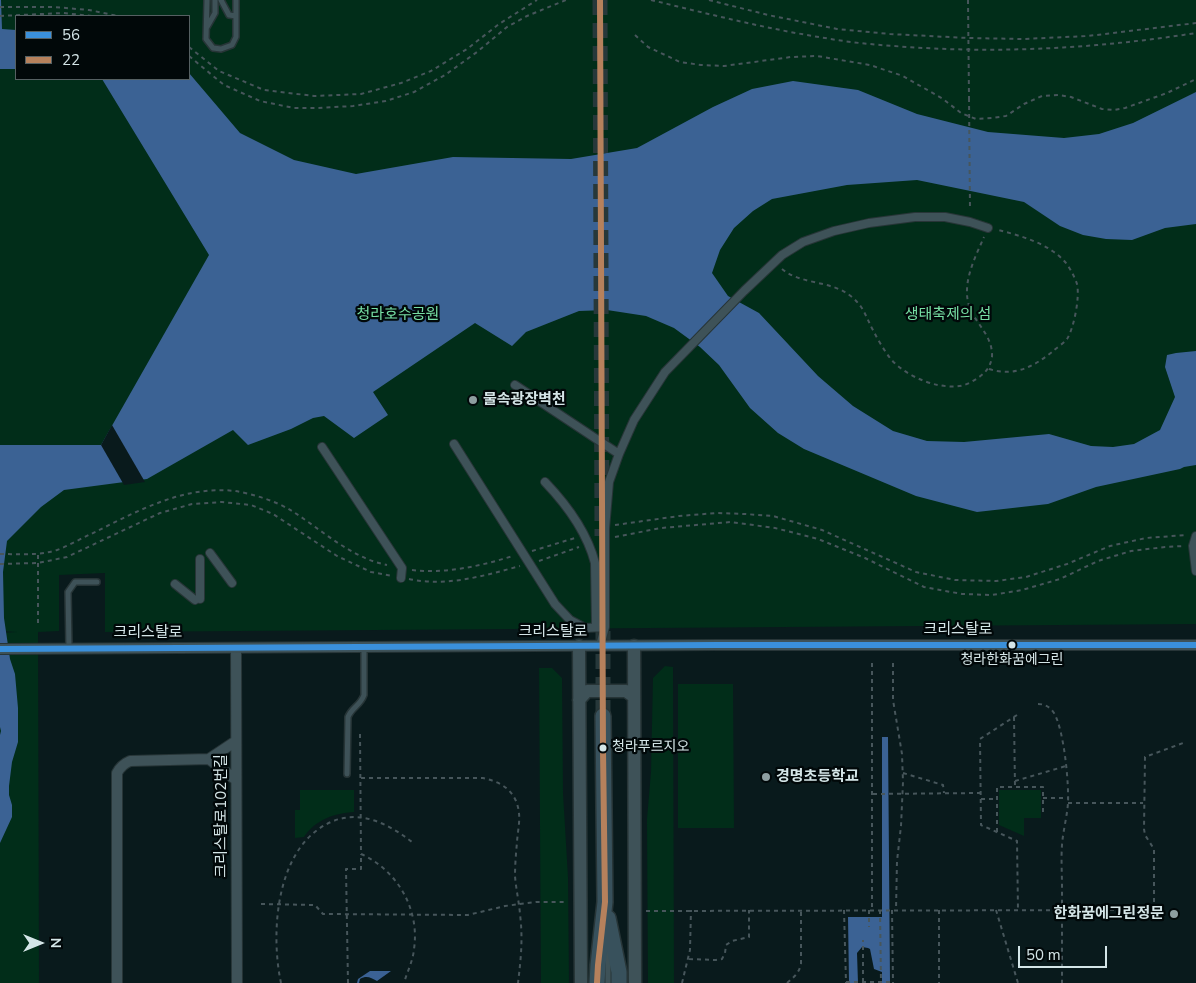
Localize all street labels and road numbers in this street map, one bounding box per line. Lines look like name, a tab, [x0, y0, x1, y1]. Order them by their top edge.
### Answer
street label: 크리스탈로	[924, 621, 992, 639]
street label: 크리스탈로	[519, 623, 587, 641]
street label: 크리스탈로	[114, 624, 182, 642]
street label: 크리스탈로102번길	[213, 754, 231, 878]

